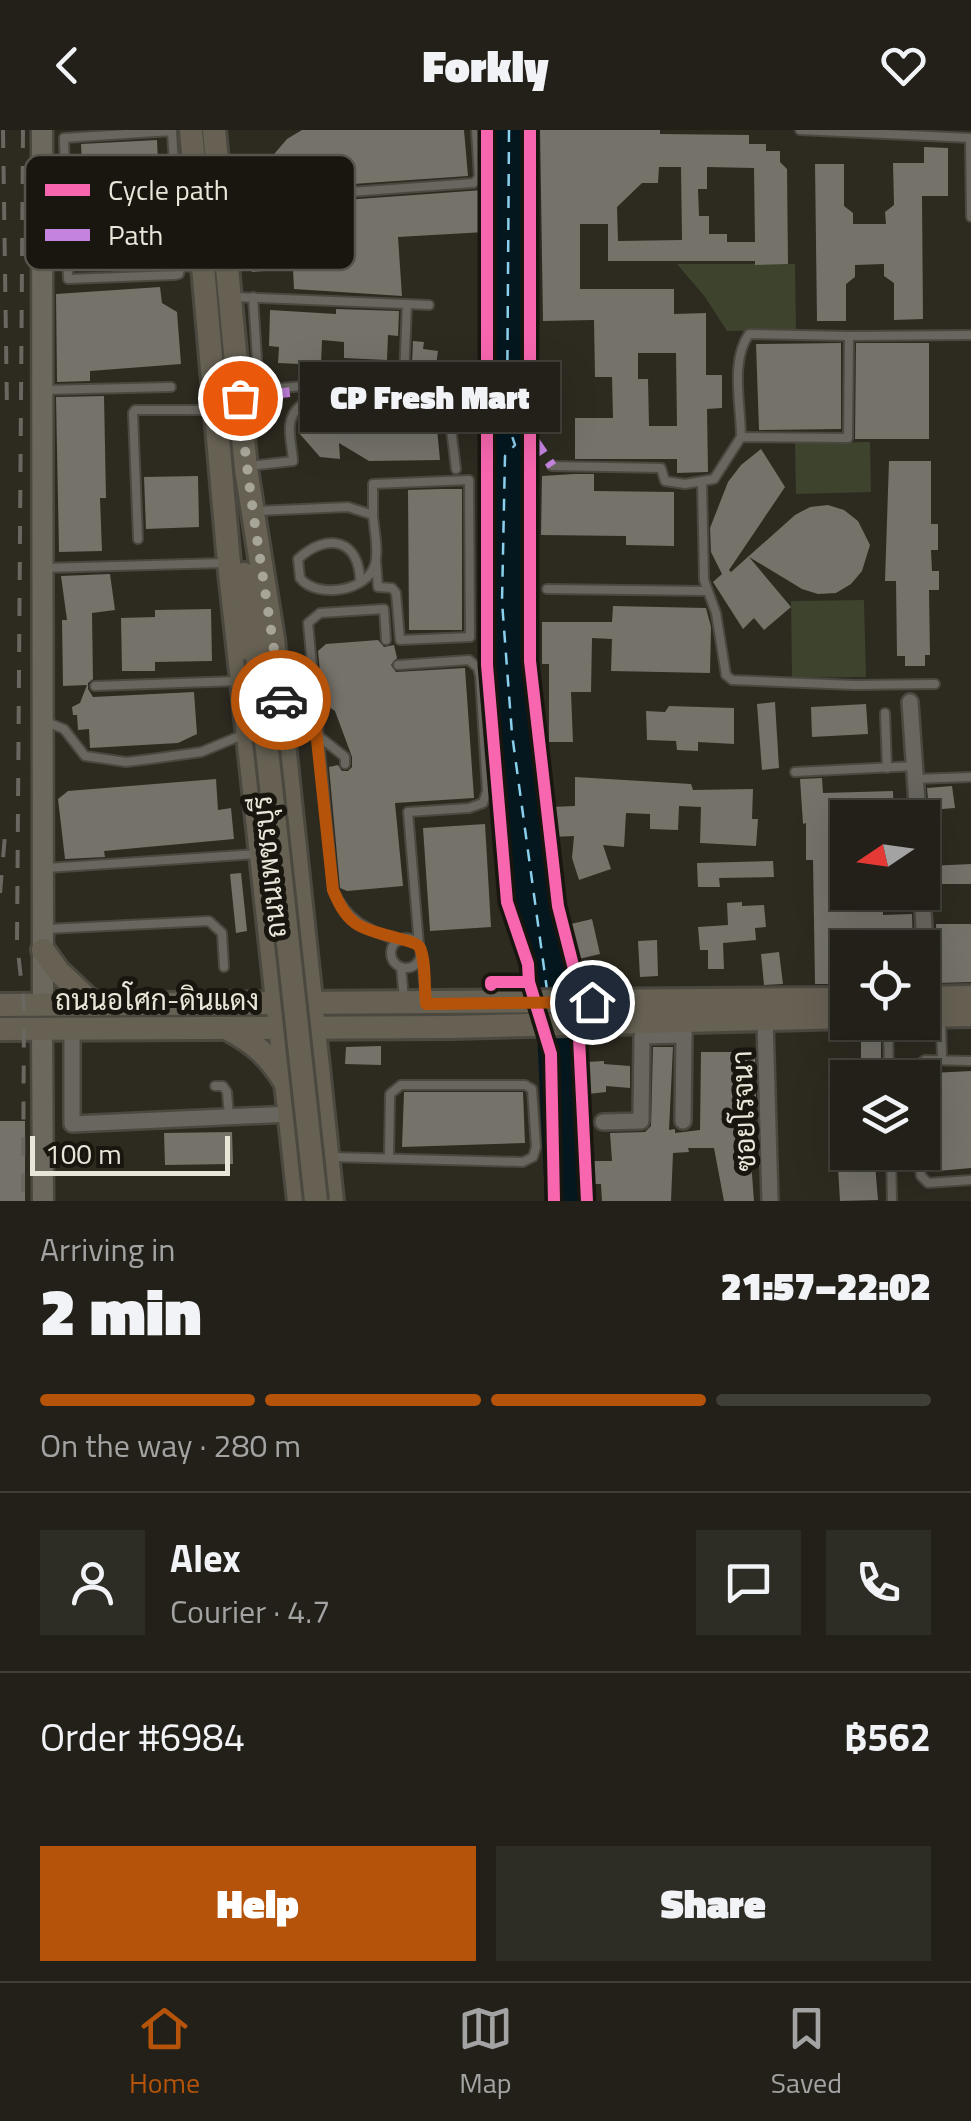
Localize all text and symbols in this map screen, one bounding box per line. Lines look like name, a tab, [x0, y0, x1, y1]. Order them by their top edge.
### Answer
text: Forkly	[422, 31, 549, 99]
icon: back	[40, 38, 95, 93]
icon: heart	[876, 38, 931, 93]
legend	[25, 155, 355, 270]
text: Cycle path	[108, 168, 229, 211]
text: Path	[108, 213, 163, 256]
pin	[198, 356, 283, 441]
callout: CP Fresh Mart	[300, 363, 560, 433]
icon: bag	[213, 371, 268, 426]
text: CP Fresh Mart	[330, 373, 530, 421]
courier	[231, 650, 331, 750]
icon: car	[254, 673, 309, 728]
street label: ถนนเพชรบุรี	[239, 794, 297, 940]
north arrow	[830, 800, 940, 910]
map controls	[830, 800, 940, 1170]
button: locate	[830, 930, 940, 1040]
pin	[550, 960, 635, 1045]
icon: home	[565, 975, 620, 1030]
street label: ถนนอโศก-ดินแดง	[55, 978, 259, 1021]
street label: ซอยโรจนา	[719, 1050, 767, 1172]
button: layers	[830, 1060, 940, 1170]
scale bar	[30, 1131, 230, 1176]
text: 100 m	[45, 1132, 122, 1175]
text: Arriving in	[40, 1225, 176, 1273]
text: 21:57–22:02	[721, 1257, 931, 1315]
text: 2 min	[40, 1261, 201, 1360]
text: On the way · 280 m	[40, 1421, 301, 1469]
text: Alex	[170, 1529, 241, 1587]
button: person	[40, 1530, 145, 1635]
button: chat	[696, 1530, 801, 1635]
button: phone	[826, 1530, 931, 1635]
text: Courier · 4.7	[170, 1587, 330, 1635]
text: Order #6984	[40, 1708, 245, 1766]
text: ฿562	[844, 1708, 931, 1766]
button: Help	[40, 1846, 476, 1961]
button: Share	[496, 1846, 931, 1961]
tab: Home	[129, 2001, 200, 2104]
tab: Map	[458, 2001, 513, 2104]
tab: Saved	[771, 2001, 842, 2104]

